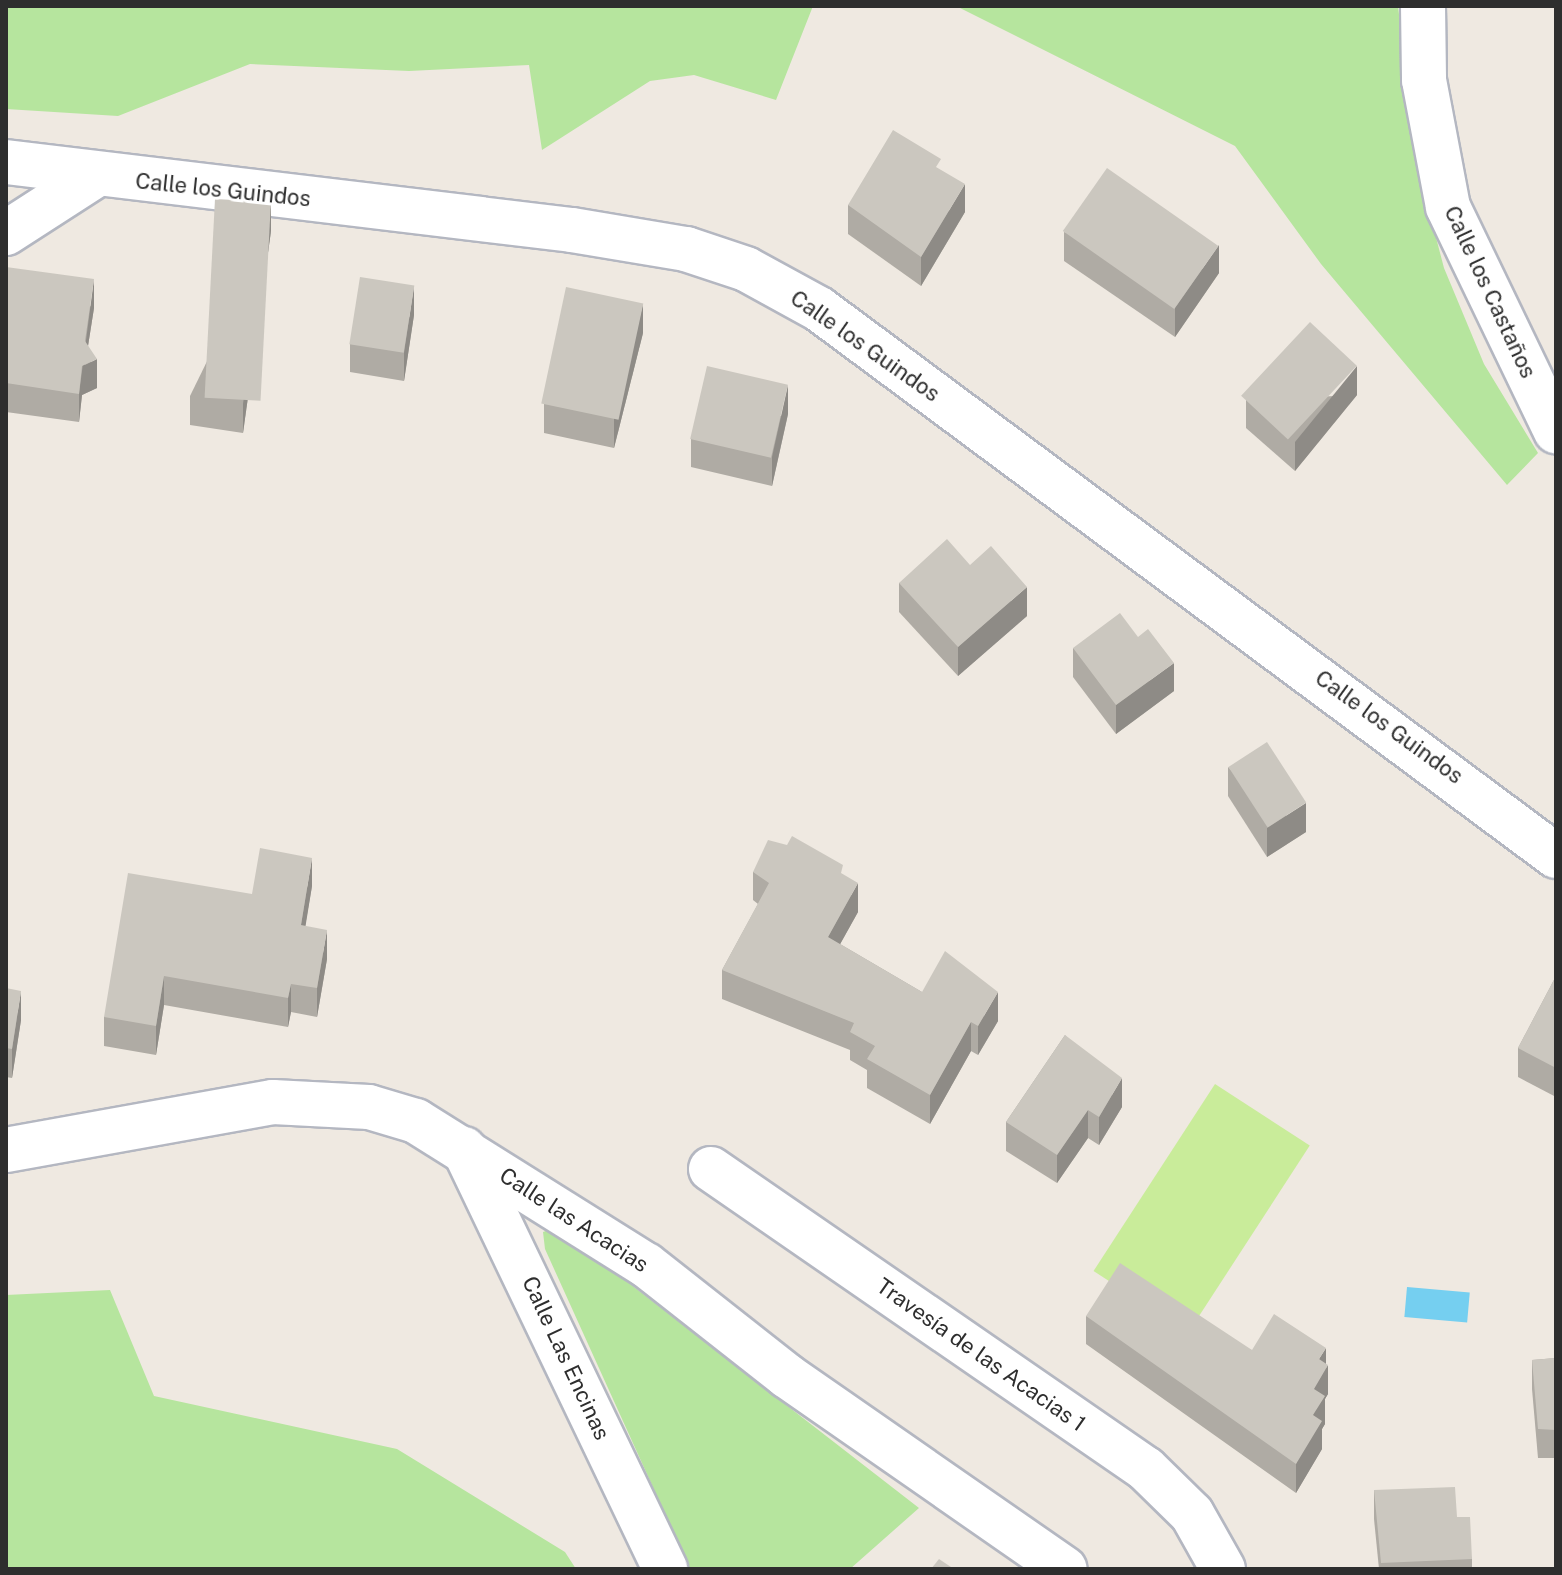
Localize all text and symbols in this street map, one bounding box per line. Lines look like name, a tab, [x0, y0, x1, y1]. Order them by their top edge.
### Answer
street label: Calle los Guindos	[134, 168, 312, 212]
street label: Calle los Castaños	[1438, 202, 1542, 382]
street label: Calle los Guindos	[785, 285, 945, 407]
street label: Calle los Guindos	[1310, 664, 1468, 790]
street label: Calle las Acacias	[495, 1162, 653, 1278]
street label: Calle Las Encinas	[517, 1272, 615, 1444]
street label: Travesía de las Acacias 1	[871, 1273, 1091, 1437]

